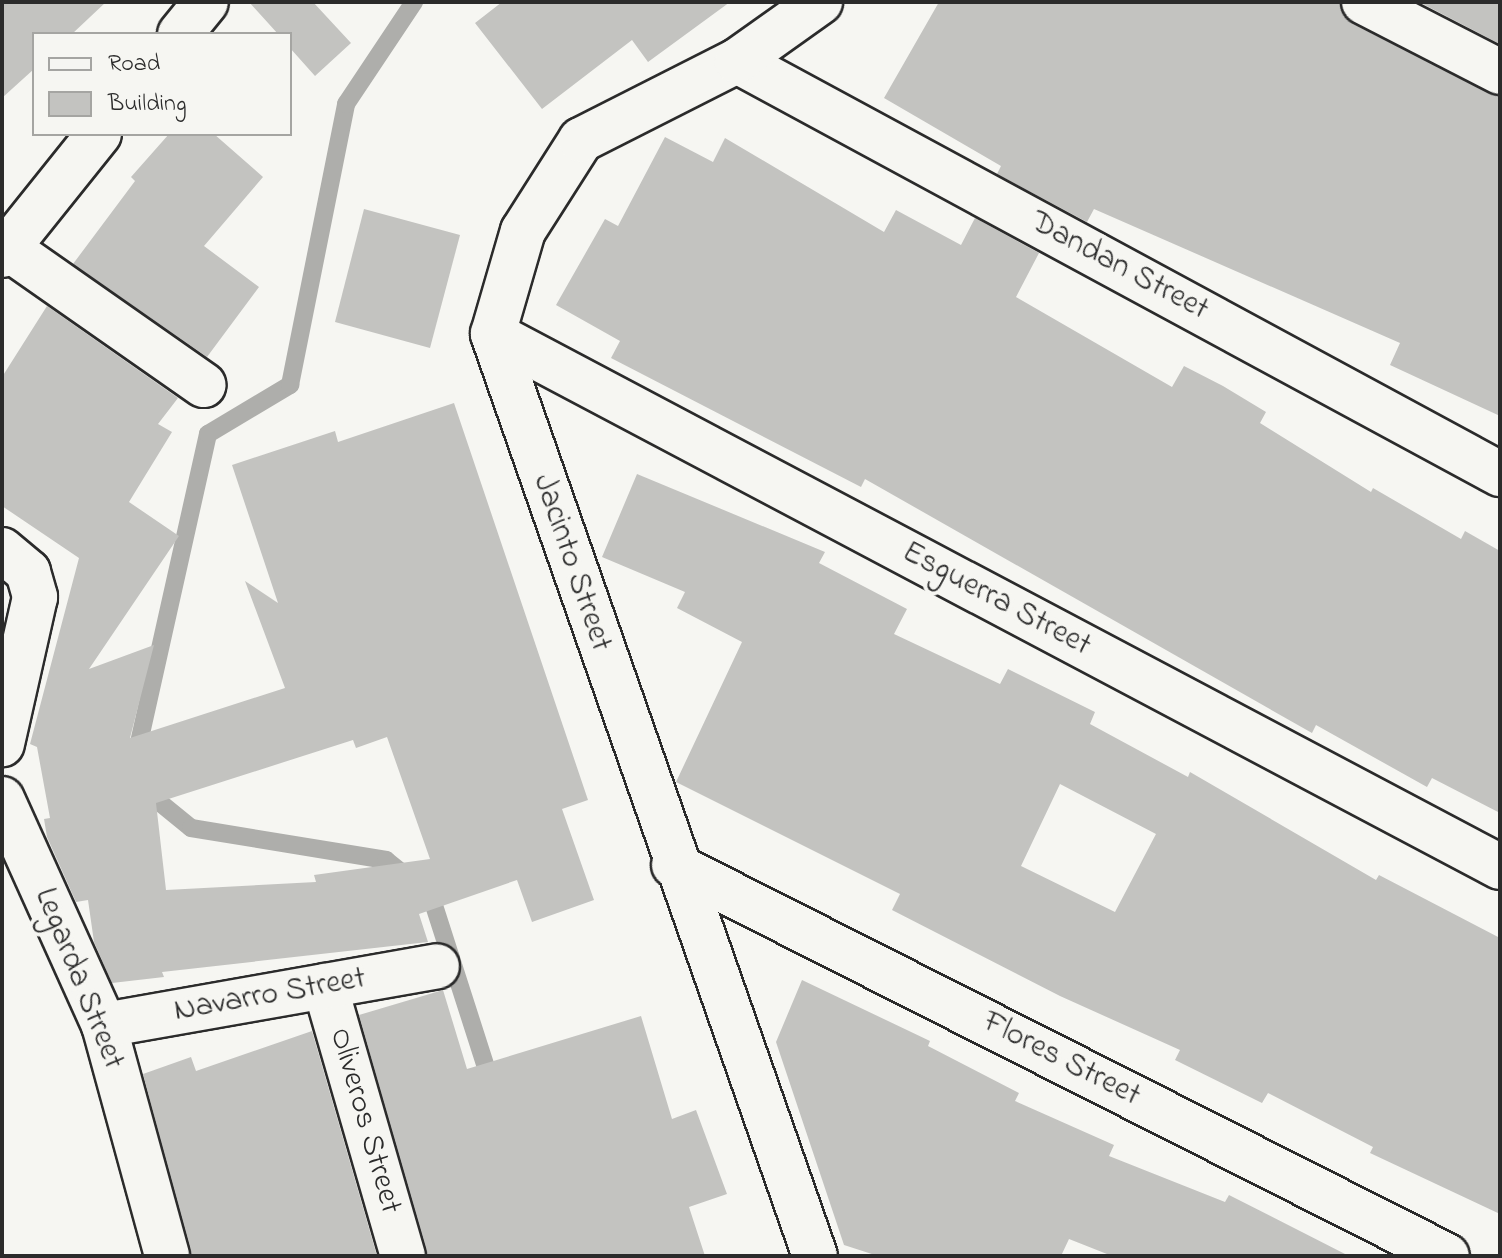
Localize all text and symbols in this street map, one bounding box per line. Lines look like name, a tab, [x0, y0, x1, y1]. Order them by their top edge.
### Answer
legend	[32, 32, 292, 136]
text: Road	[108, 47, 160, 82]
text: Building	[108, 87, 187, 122]
street label: Dandan Street	[1023, 204, 1215, 330]
street label: Jacinto Street	[523, 469, 619, 657]
street label: Esguerra Street	[895, 534, 1097, 666]
street label: Legarda Street	[24, 883, 132, 1075]
street label: Navarro Street	[171, 960, 369, 1032]
street label: Flores Street	[976, 1004, 1146, 1116]
street label: Oliveros Street	[319, 1024, 409, 1218]

